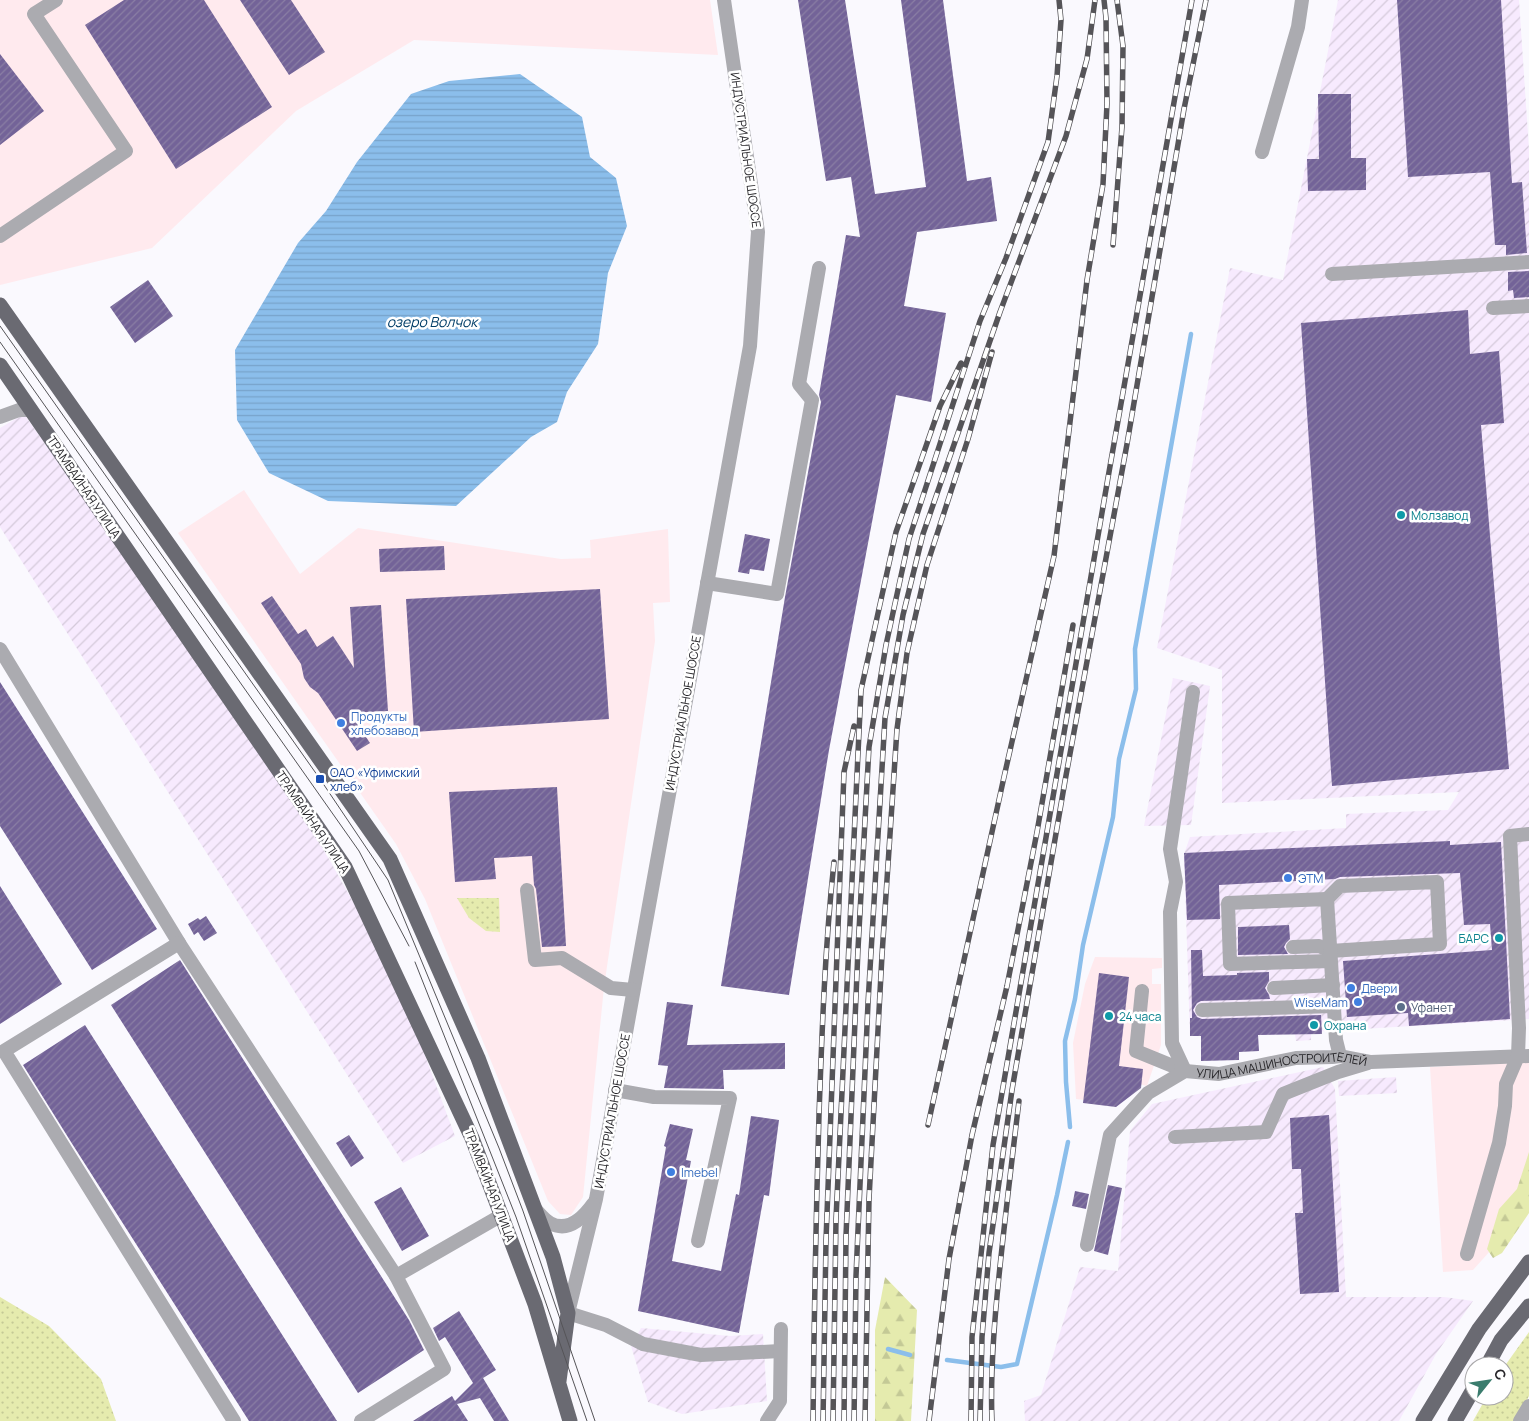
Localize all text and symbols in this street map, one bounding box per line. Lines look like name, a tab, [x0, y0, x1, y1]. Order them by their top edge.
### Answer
street label: ИНДУСТРИАЛЬНОЕ ШОССЕ	[727, 71, 765, 229]
water label: озеро Волчок	[387, 312, 479, 331]
street label: ТРАМВАЙНАЯ УЛИЦА	[43, 432, 125, 542]
place label: Молзавод	[1411, 507, 1469, 524]
marker: Молзавод	[1395, 509, 1407, 521]
street label: ИНДУСТРИАЛЬНОЕ ШОССЕ	[661, 634, 705, 792]
place label: Продукты хлебозавод	[351, 708, 418, 739]
marker: Продукты хлебозавод	[335, 717, 347, 729]
place label: ОАО «Уфимский хлеб»	[330, 764, 420, 795]
street label: ТРАМВАЙНАЯ УЛИЦА	[272, 767, 354, 877]
marker: ОАО «Уфимский хлеб»	[314, 773, 326, 785]
place label: ЭТМ	[1298, 870, 1323, 887]
marker: ЭТМ	[1282, 872, 1294, 884]
place label: БАРС	[1459, 930, 1489, 947]
marker: БАРС	[1493, 932, 1505, 944]
place label: Двери	[1361, 980, 1397, 997]
marker: Двери	[1345, 982, 1357, 994]
place label: WiseMam	[1294, 994, 1348, 1011]
marker: WiseMam	[1352, 996, 1364, 1008]
place label: Уфанет	[1411, 999, 1453, 1016]
marker: Уфанет	[1395, 1001, 1407, 1013]
place label: 24 часа	[1119, 1008, 1162, 1025]
marker: 24 часа	[1103, 1010, 1115, 1022]
place label: Охрана	[1324, 1017, 1366, 1034]
marker: Охрана	[1308, 1019, 1320, 1031]
street label: ИНДУСТРИАЛЬНОЕ ШОССЕ	[590, 1032, 634, 1190]
street label: УЛИЦА МАШИНОСТРОИТЕЛЕЙ	[1196, 1047, 1369, 1083]
street label: ТРАМВАЙНАЯ УЛИЦА	[461, 1126, 520, 1245]
place label: Imebel	[681, 1164, 718, 1181]
marker: Imebel	[665, 1166, 677, 1178]
north arrow	[1464, 1356, 1514, 1406]
text: С	[1490, 1365, 1512, 1383]

